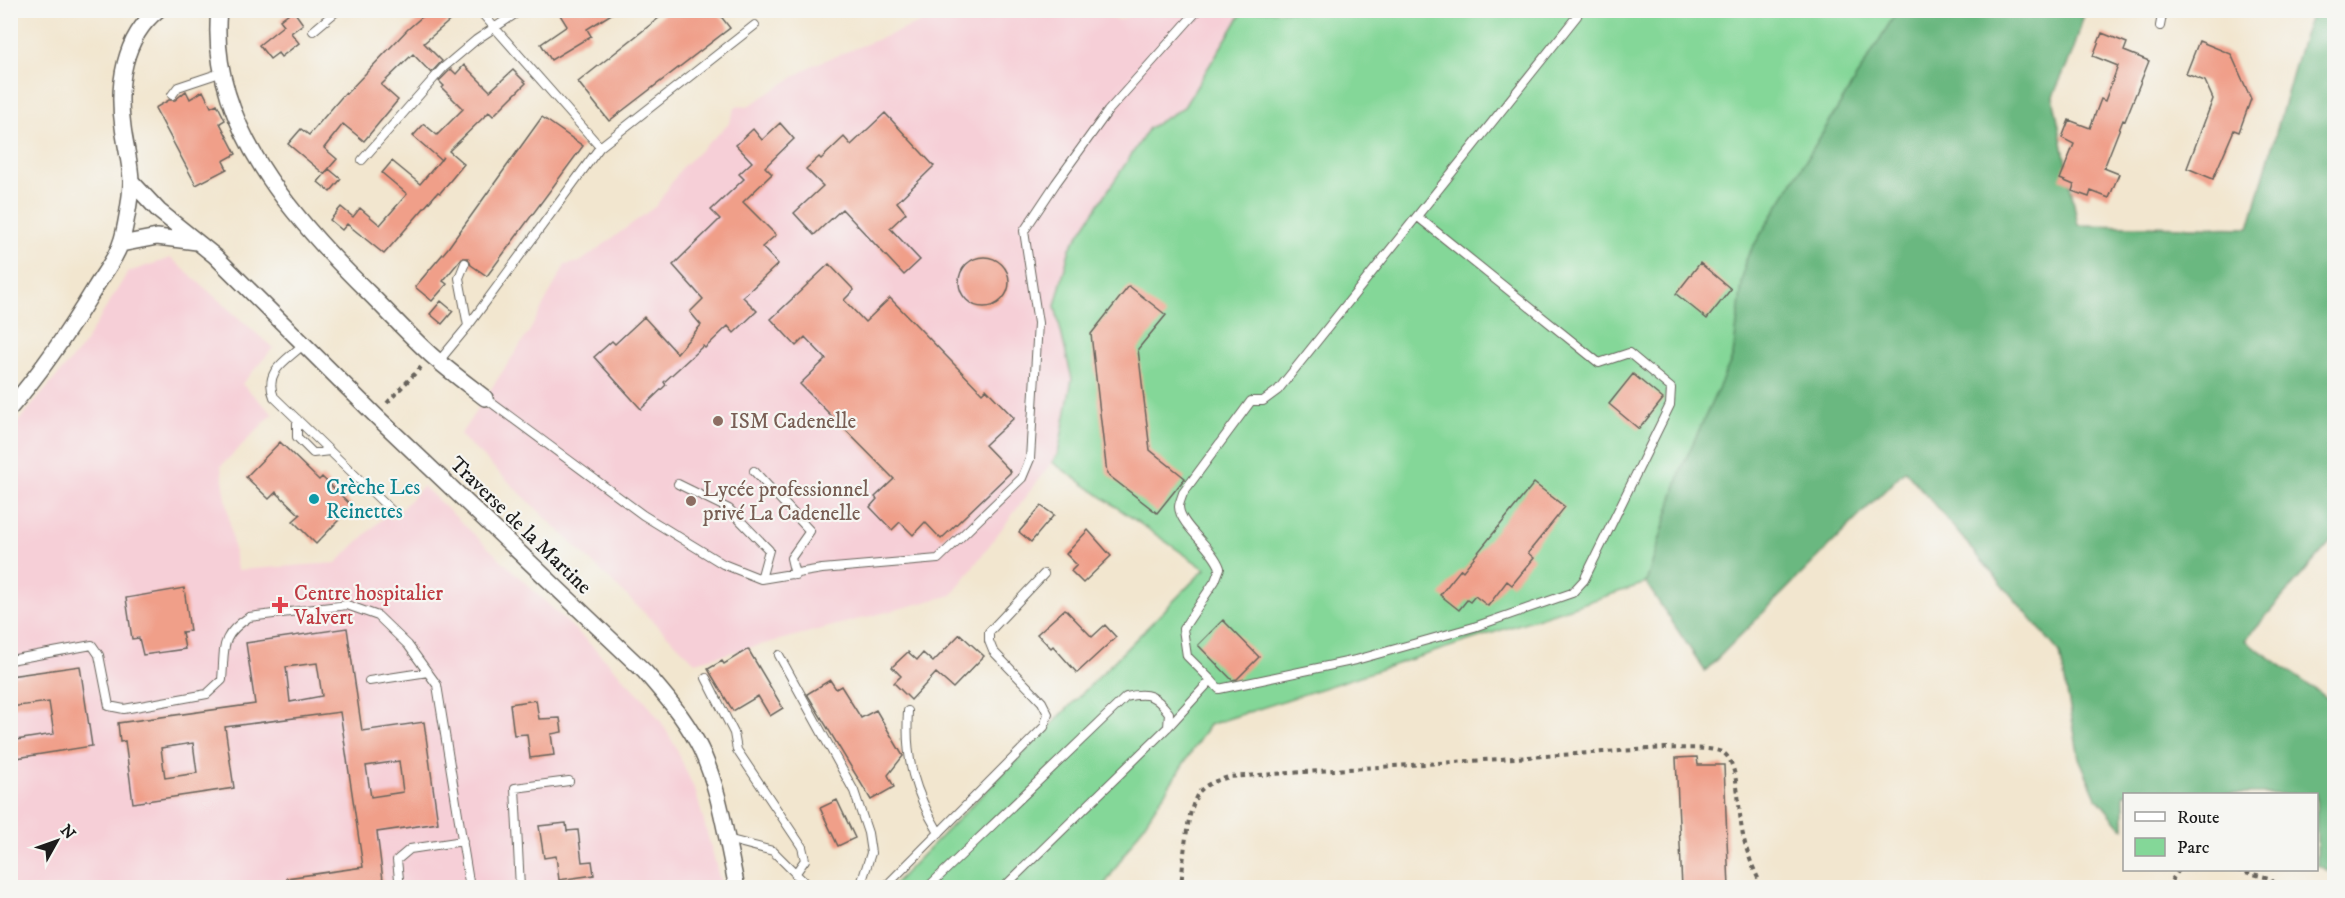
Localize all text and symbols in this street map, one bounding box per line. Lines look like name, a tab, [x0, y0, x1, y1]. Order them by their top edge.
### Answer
place label: ISM Cadenelle	[730, 409, 857, 435]
marker: ISM Cadenelle	[711, 414, 725, 428]
street label: Traverse de la Martine	[444, 451, 597, 600]
place label: Crèche Les Reinettes	[326, 475, 420, 525]
place label: Lycée professionnel privé La Cadenelle	[702, 477, 870, 527]
marker: Crèche Les Reinettes	[307, 492, 321, 506]
marker: Lycée professionnel privé La Cadenelle	[684, 494, 698, 508]
place label: Centre hospitalier Valvert	[293, 581, 443, 631]
marker: Centre hospitalier Valvert	[271, 596, 289, 614]
legend	[2123, 793, 2318, 871]
text: Route	[2177, 807, 2220, 829]
north arrow	[27, 811, 87, 871]
text: N	[56, 821, 80, 843]
text: Parc	[2177, 837, 2210, 859]

